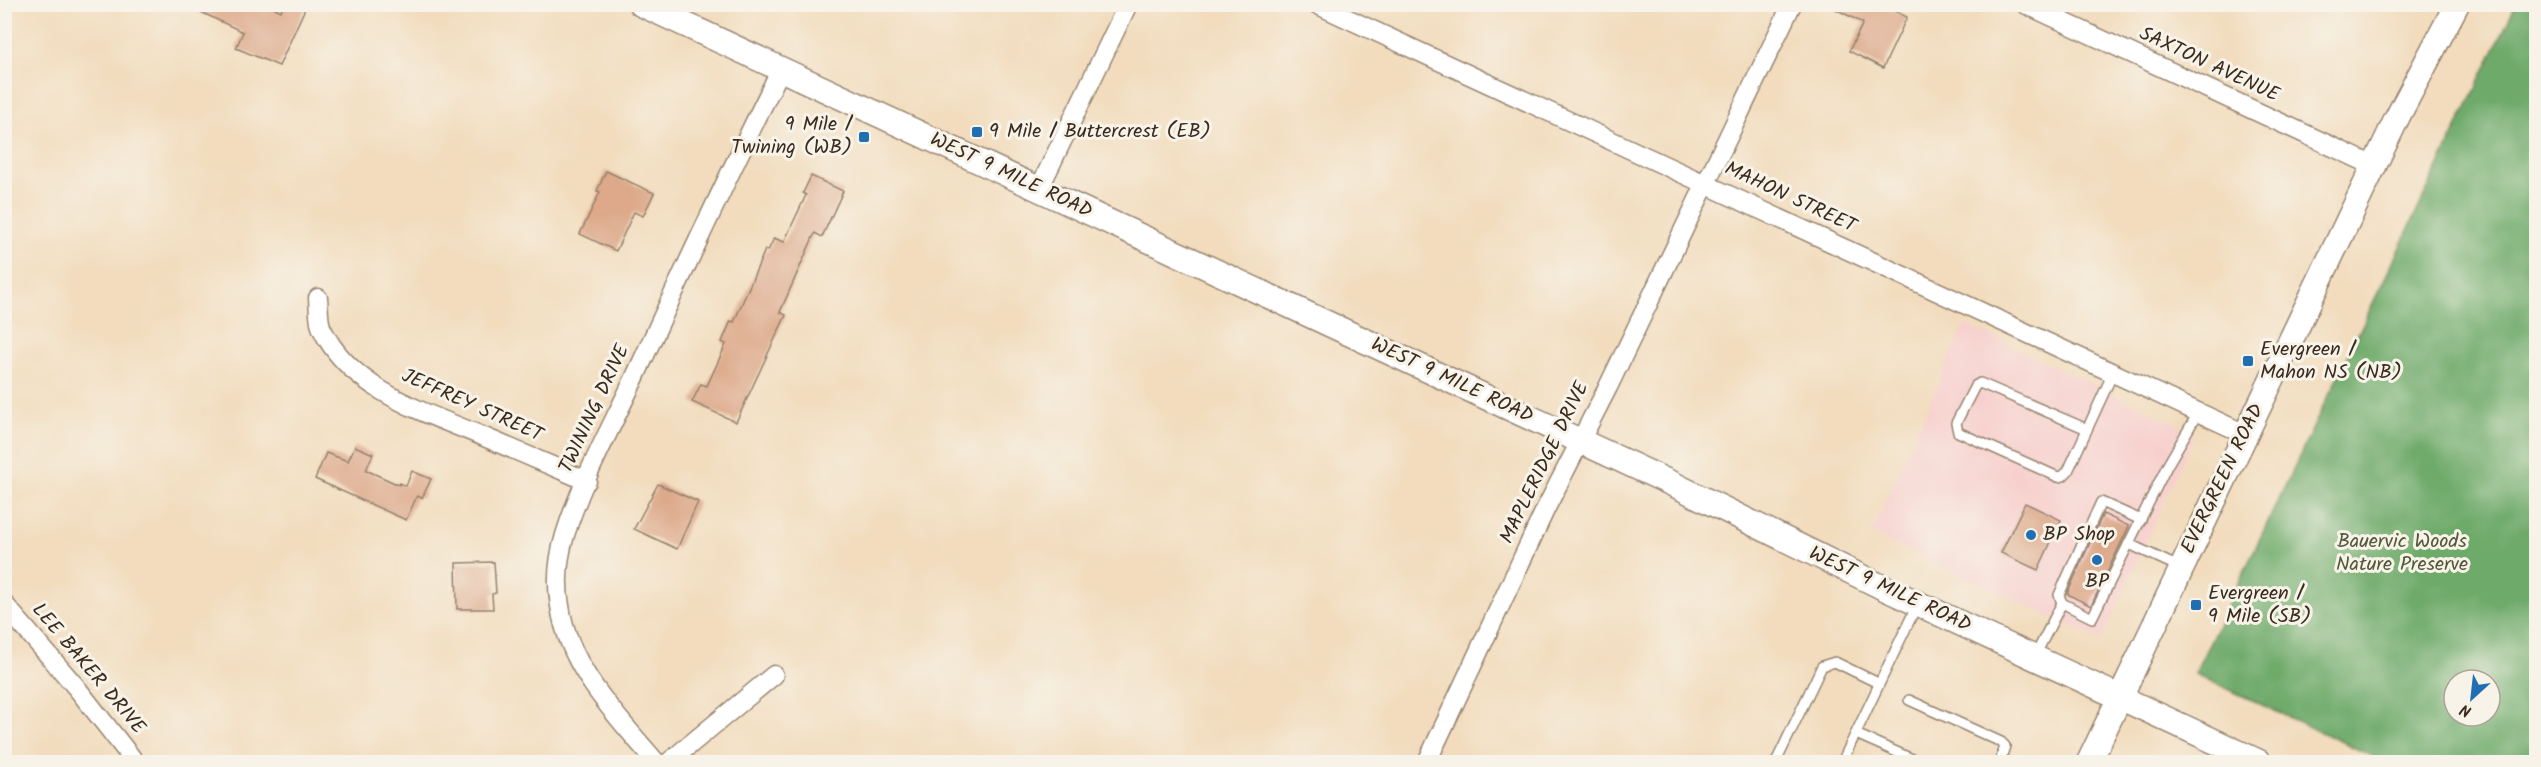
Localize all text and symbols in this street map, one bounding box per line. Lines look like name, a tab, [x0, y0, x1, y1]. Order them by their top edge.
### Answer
street label: SAXTON AVENUE	[2134, 18, 2286, 112]
place label: 9 Mile / Twining (WB)	[731, 109, 854, 164]
place label: 9 Mile / Buttercrest (EB)	[989, 116, 1211, 148]
street label: WEST 9 MILE ROAD	[924, 124, 1098, 228]
marker: 9 Mile / Buttercrest (EB)	[970, 125, 984, 139]
marker: 9 Mile / Twining (WB)	[857, 130, 871, 144]
street label: MAHON STREET	[1719, 153, 1863, 244]
street label: WEST 9 MILE ROAD	[1365, 329, 1539, 433]
place label: Evergreen / Mahon NS (NB)	[2260, 334, 2402, 389]
street label: TWINING DRIVE	[551, 338, 639, 479]
marker: Evergreen / Mahon NS (NB)	[2241, 354, 2255, 368]
street label: JEFFREY STREET	[396, 360, 550, 452]
street label: MAPLERIDGE DRIVE	[1492, 375, 1599, 550]
street label: EVERGREEN ROAD	[2173, 398, 2273, 560]
place label: BP Shop	[2043, 519, 2115, 551]
park label: Bauervic Woods Nature Preserve	[2336, 526, 2468, 581]
marker: BP Shop	[2024, 528, 2038, 542]
street label: WEST 9 MILE ROAD	[1803, 538, 1977, 642]
marker: BP	[2090, 553, 2104, 567]
place label: BP	[2085, 566, 2110, 598]
place label: Evergreen / 9 Mile (SB)	[2208, 578, 2311, 633]
street label: LEE BAKER DRIVE	[23, 596, 154, 743]
marker: Evergreen / 9 Mile (SB)	[2189, 598, 2203, 612]
north arrow	[2442, 668, 2502, 728]
text: N	[2456, 697, 2476, 723]

